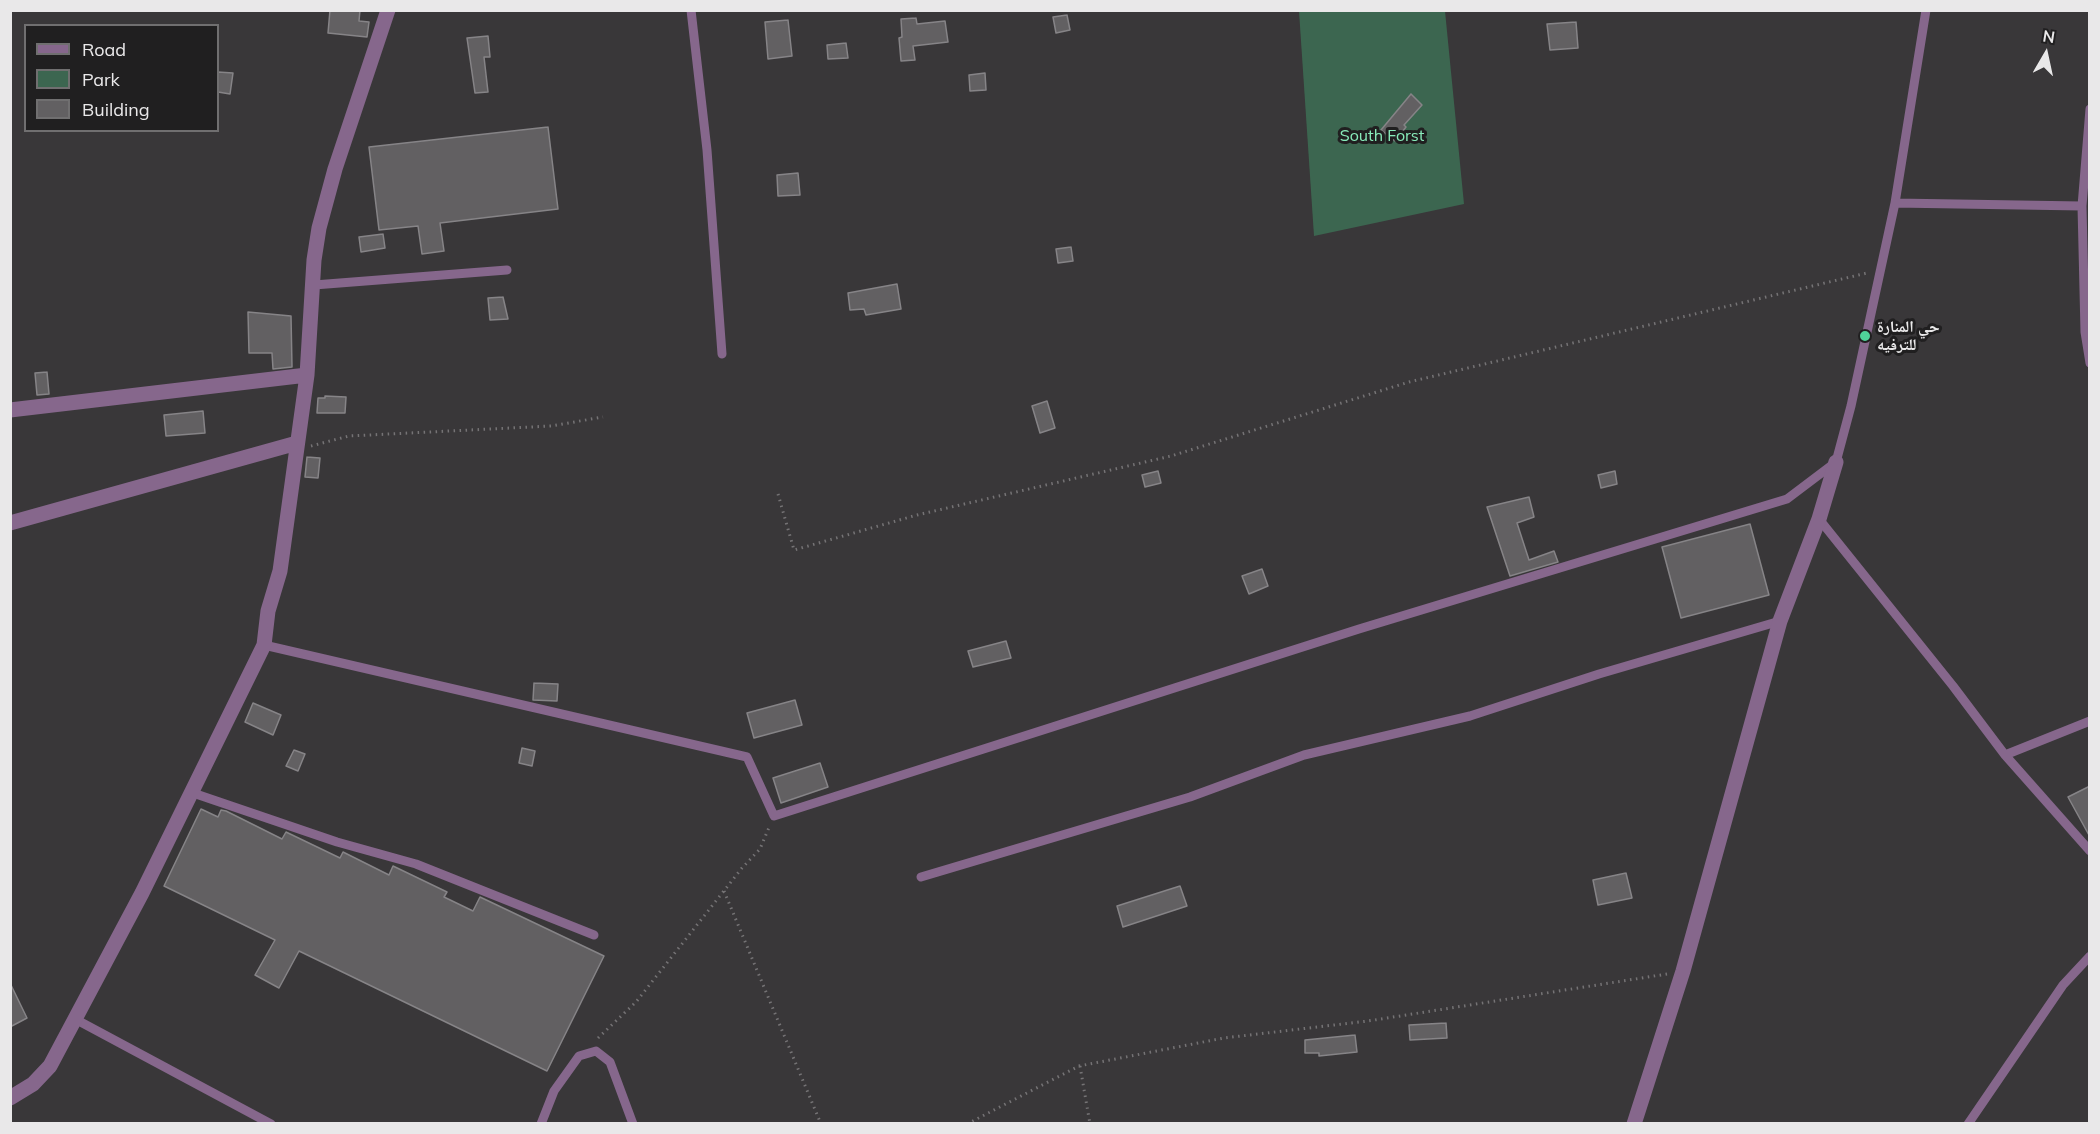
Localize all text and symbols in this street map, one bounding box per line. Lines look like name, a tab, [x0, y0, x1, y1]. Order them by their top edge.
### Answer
legend	[24, 24, 219, 132]
north arrow	[2016, 24, 2076, 84]
text: N	[2041, 25, 2056, 47]
text: Road	[82, 38, 126, 61]
text: Park	[82, 68, 120, 91]
text: Building	[82, 98, 150, 121]
park label: South Forst	[1340, 126, 1424, 146]
place label: حي المنارة للترفيه	[1877, 317, 1940, 355]
marker: حي المنارة للترفيه	[1858, 329, 1872, 343]

